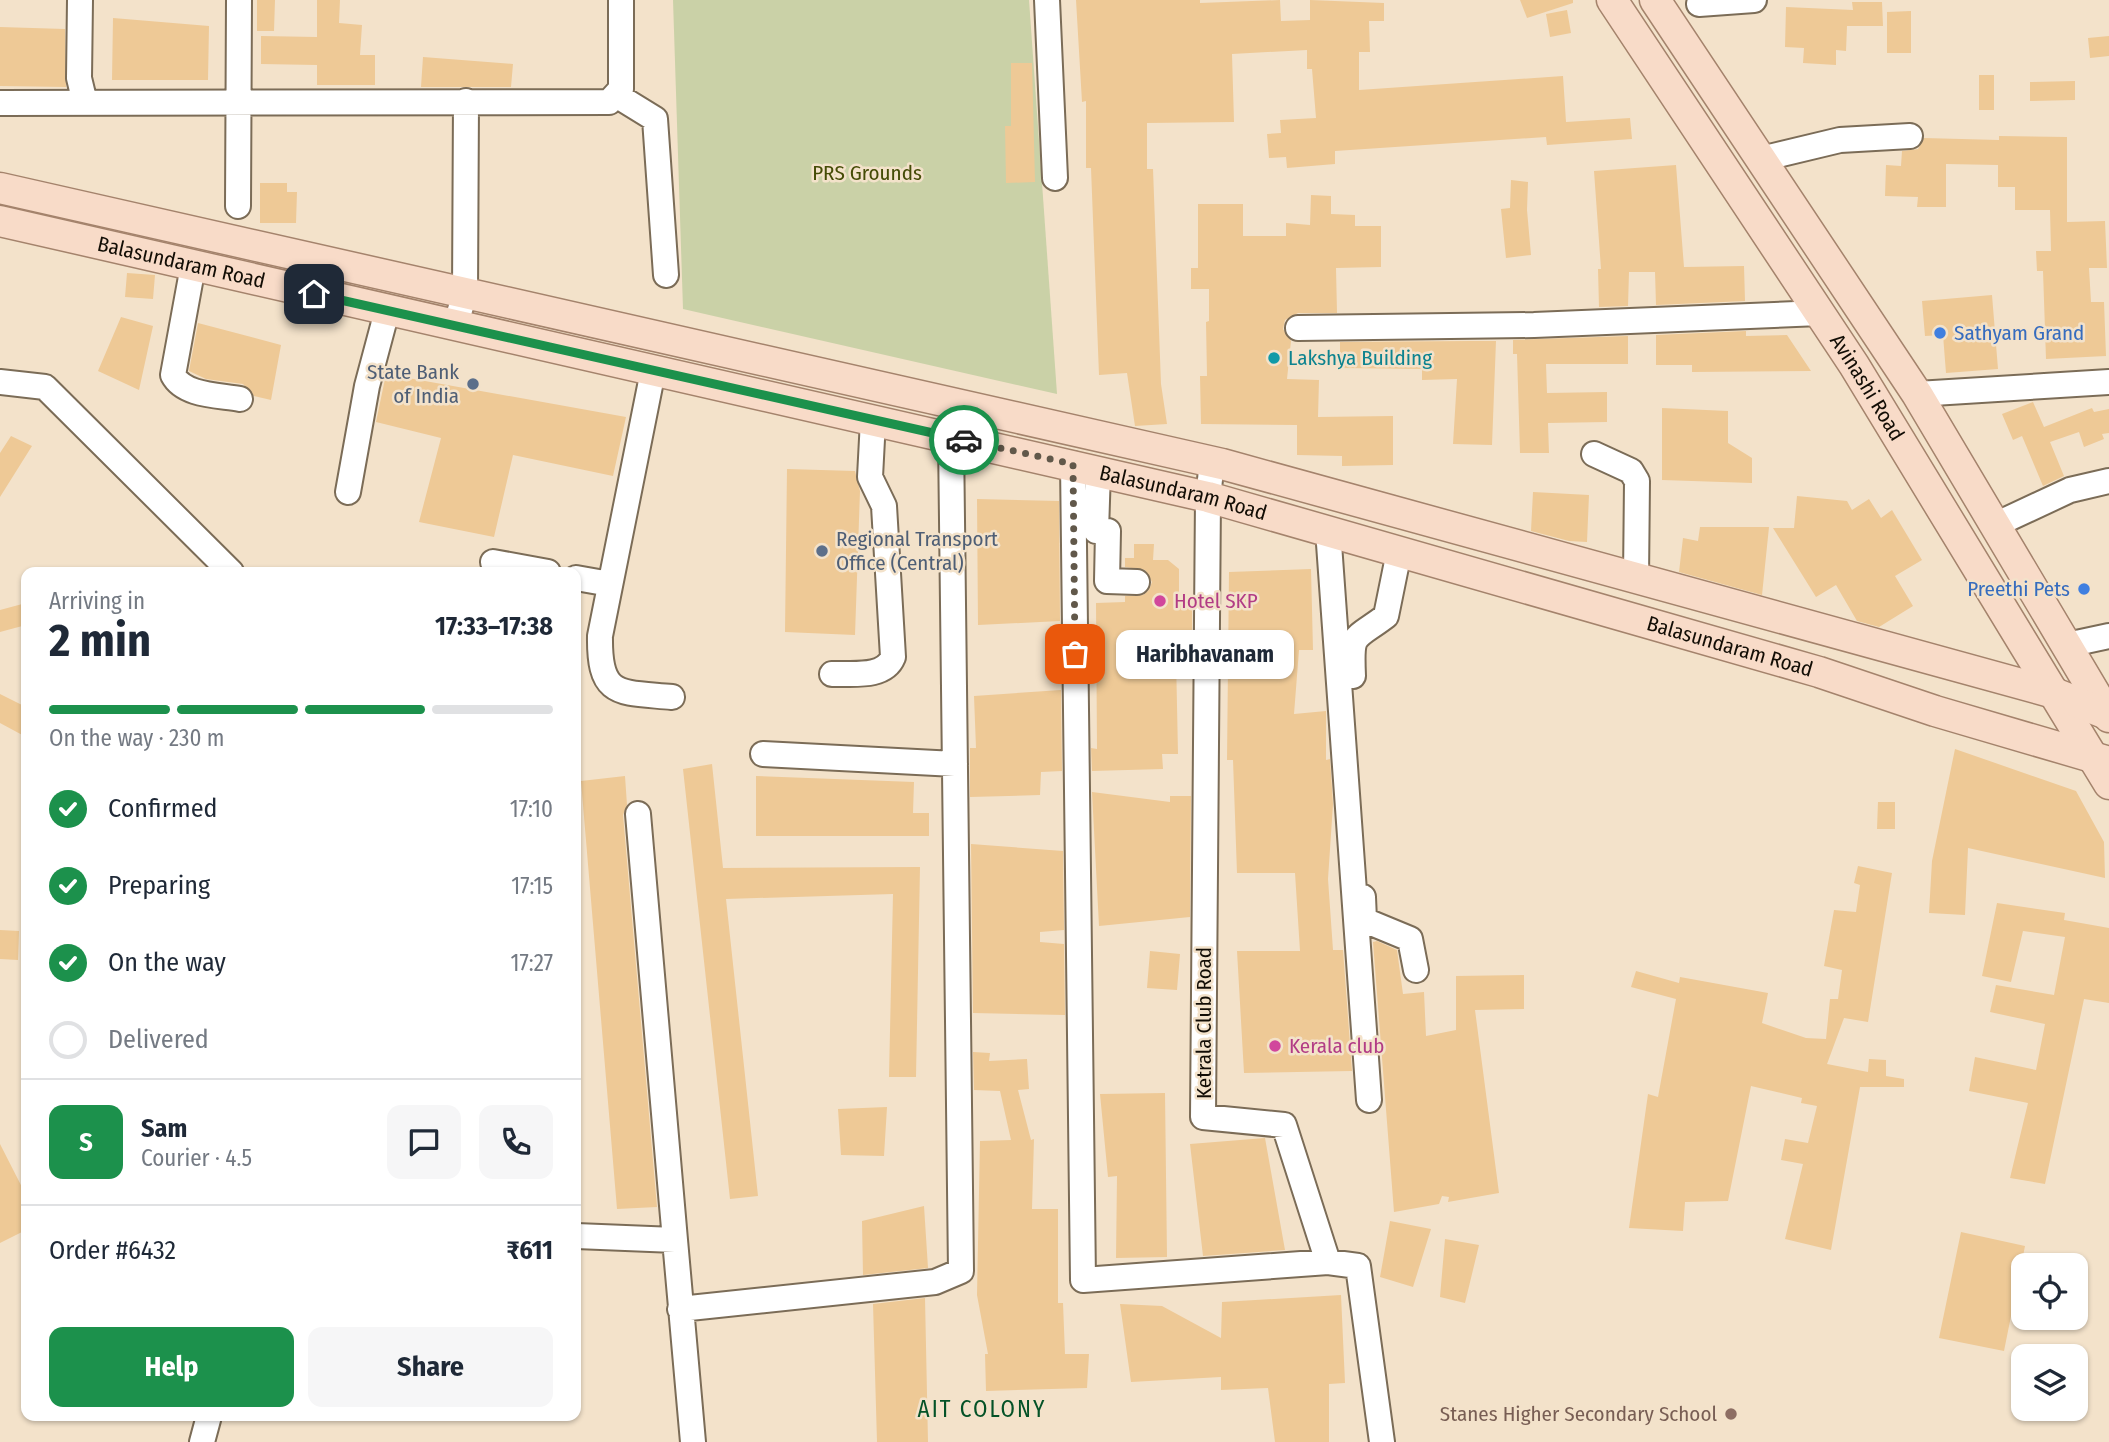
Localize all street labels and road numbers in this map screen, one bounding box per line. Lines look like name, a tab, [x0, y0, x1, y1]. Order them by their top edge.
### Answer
street label: Balasundaram Road	[95, 231, 268, 294]
street label: Avinashi Road	[1824, 329, 1910, 446]
street label: Balasundaram Road	[1097, 460, 1270, 526]
street label: Balasundaram Road	[1644, 610, 1816, 683]
street label: Ketrala Club Road	[1191, 947, 1217, 1099]

